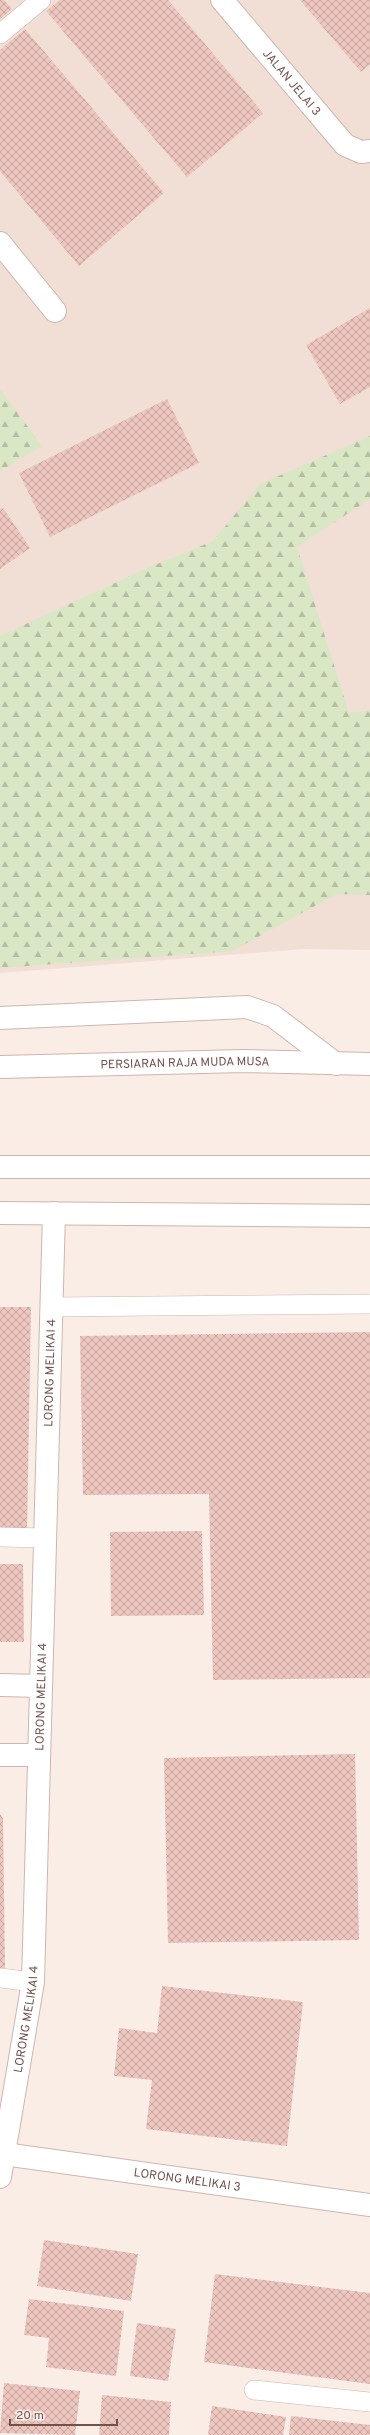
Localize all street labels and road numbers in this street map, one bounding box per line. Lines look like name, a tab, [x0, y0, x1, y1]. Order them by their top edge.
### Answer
street label: JALAN JELAI 3	[258, 46, 324, 120]
street label: PERSIARAN RAJA MUDA MUSA	[100, 1054, 270, 1074]
street label: LORONG MELIKAI 4	[41, 1319, 60, 1427]
street label: LORONG MELIKAI 4	[32, 1643, 51, 1751]
street label: LORONG MELIKAI 4	[11, 1966, 42, 2074]
street label: LORONG MELIKAI 3	[133, 2165, 242, 2196]

